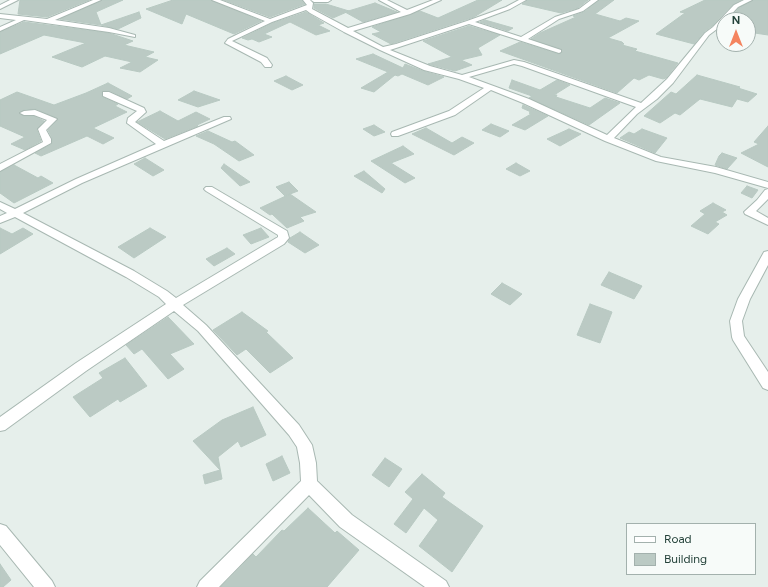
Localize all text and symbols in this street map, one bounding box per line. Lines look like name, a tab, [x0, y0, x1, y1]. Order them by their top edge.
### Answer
north arrow	[716, 12, 756, 52]
text: N	[732, 14, 740, 27]
legend	[626, 523, 756, 575]
text: Road	[664, 532, 692, 546]
text: Building	[664, 552, 707, 566]

